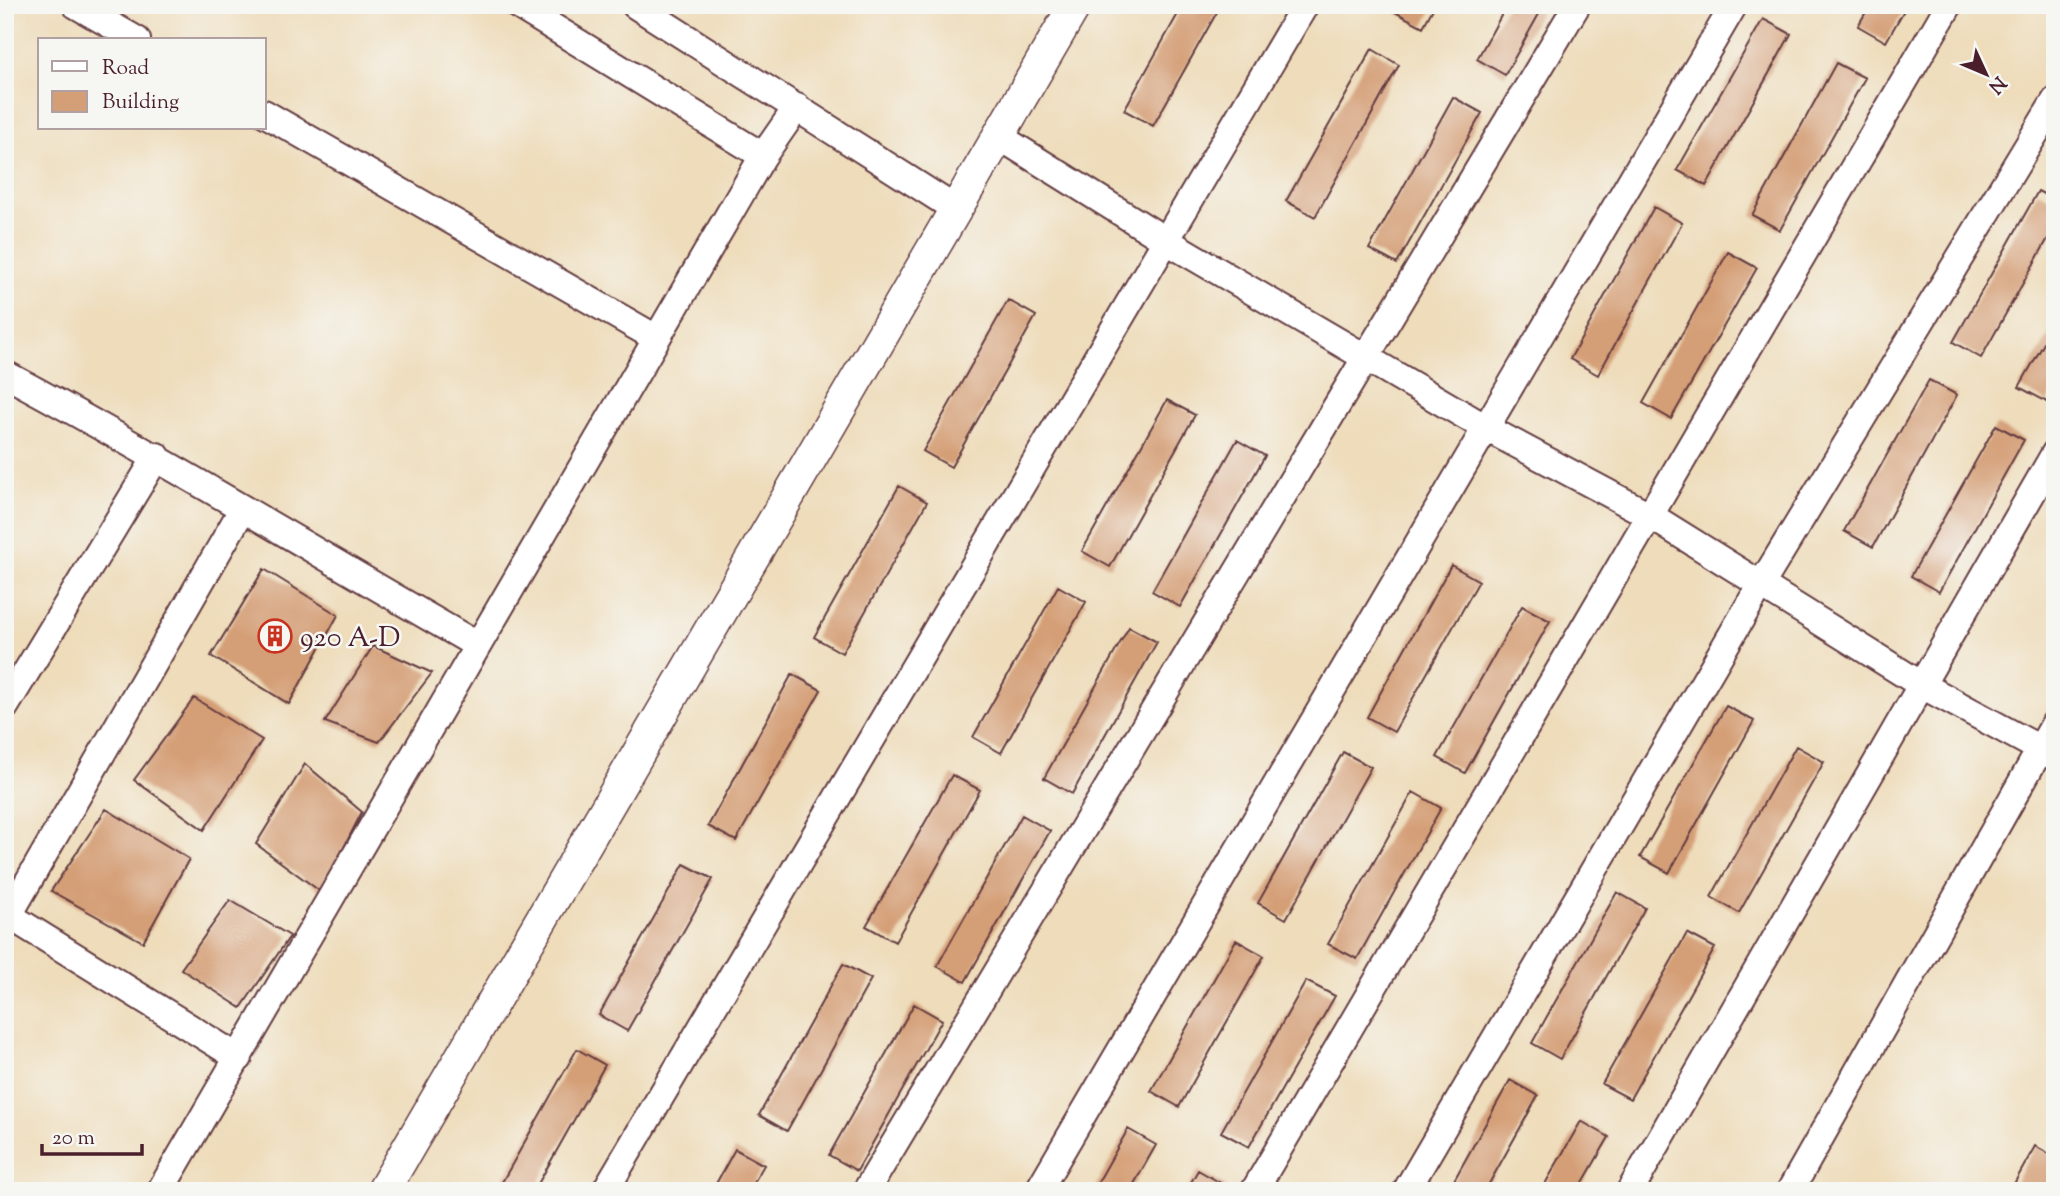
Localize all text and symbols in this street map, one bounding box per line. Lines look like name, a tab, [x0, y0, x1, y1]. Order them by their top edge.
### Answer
legend	[38, 38, 266, 130]
north arrow	[1952, 38, 2022, 108]
text: Road	[102, 54, 149, 84]
text: N	[1981, 69, 2011, 99]
text: Building	[102, 88, 179, 118]
building icon: 920 A-D	[256, 617, 294, 655]
place label: 920 A-D	[300, 619, 401, 659]
scale bar	[42, 1112, 142, 1156]
text: 20 m	[52, 1124, 95, 1154]

